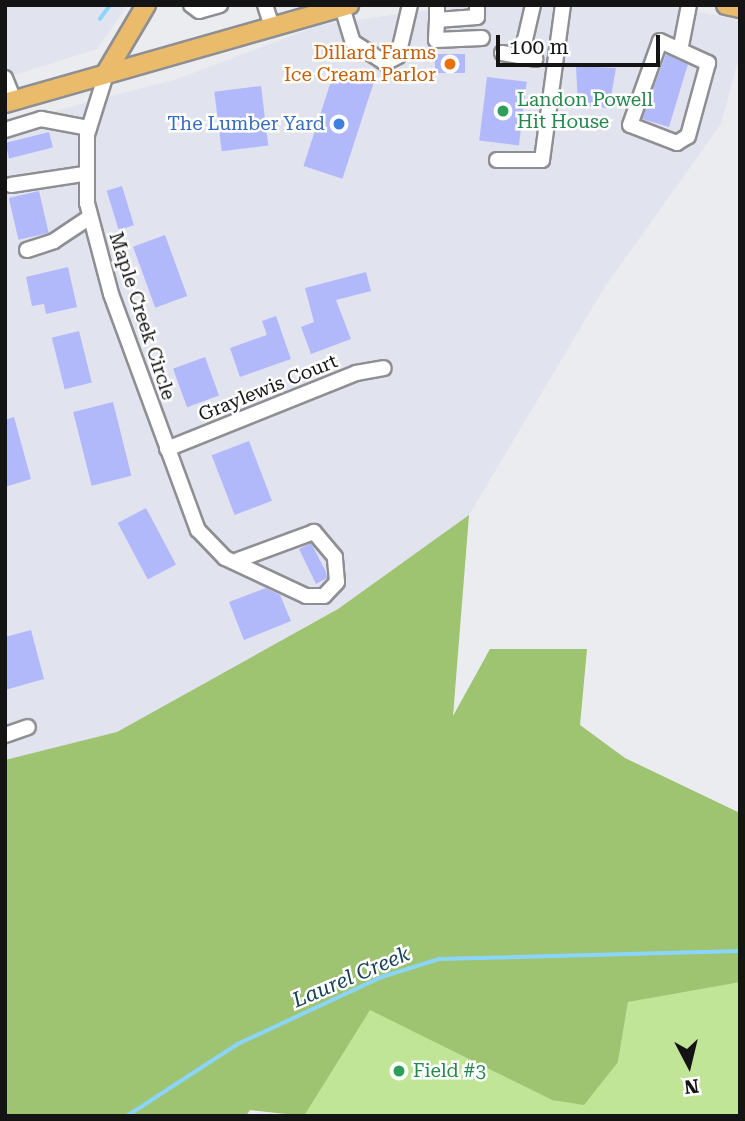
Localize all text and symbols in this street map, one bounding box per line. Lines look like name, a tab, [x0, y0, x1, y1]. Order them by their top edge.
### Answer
scale bar	[500, 21, 664, 65]
text: 100 m	[509, 35, 569, 59]
place label: Dillard Farms Ice Cream Parlor	[284, 42, 436, 86]
marker: Dillard Farms Ice Cream Parlor	[442, 56, 458, 72]
place label: Landon Powell Hit House	[517, 89, 653, 133]
marker: Landon Powell Hit House	[495, 103, 511, 119]
place label: The Lumber Yard	[167, 113, 325, 135]
marker: The Lumber Yard	[331, 116, 347, 132]
street label: Maple Creek Circle	[104, 229, 180, 403]
street label: Graylewis Court	[195, 350, 341, 426]
water label: Laurel Creek	[289, 941, 413, 1013]
north arrow	[654, 1030, 724, 1100]
place label: Field #3	[413, 1060, 486, 1082]
marker: Field #3	[391, 1063, 407, 1079]
text: N	[683, 1074, 700, 1099]

